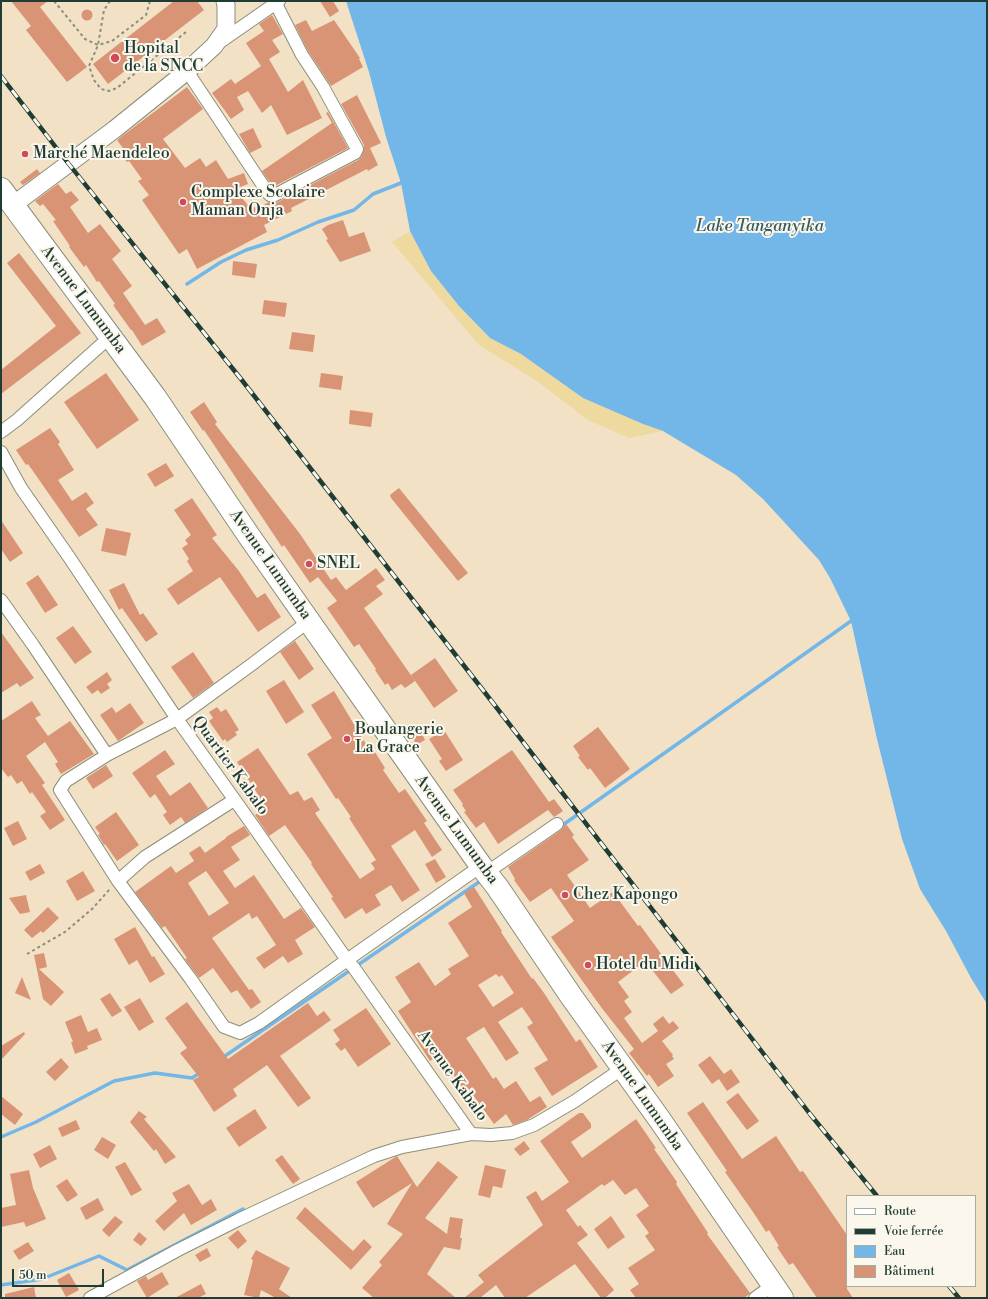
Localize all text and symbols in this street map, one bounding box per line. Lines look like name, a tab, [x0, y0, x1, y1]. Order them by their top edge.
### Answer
place label: Hopital de la SNCC	[124, 39, 203, 77]
marker: Hopital de la SNCC	[109, 52, 121, 64]
place label: Marché Maendeleo	[33, 144, 170, 164]
marker: Marché Maendeleo	[20, 149, 30, 159]
place label: Complexe Scolaire Maman Onja	[191, 183, 325, 221]
marker: Complexe Scolaire Maman Onja	[178, 197, 188, 207]
water label: Lake Tanganyika	[696, 217, 824, 237]
street label: Avenue Lumumba	[36, 242, 130, 358]
street label: Avenue Lumumba	[225, 506, 315, 624]
place label: SNEL	[317, 554, 360, 574]
marker: SNEL	[304, 559, 314, 569]
street label: Quartier Kabalo	[188, 713, 272, 819]
place label: Boulangerie La Grace	[355, 720, 443, 758]
marker: Boulangerie La Grace	[342, 734, 352, 744]
street label: Avenue Lumumba	[410, 772, 502, 888]
place label: Chez Kapongo	[573, 885, 678, 905]
marker: Chez Kapongo	[560, 890, 570, 900]
place label: Hotel du Midi	[596, 955, 695, 975]
marker: Hotel du Midi	[583, 960, 593, 970]
street label: Avenue Kabalo	[413, 1027, 491, 1125]
street label: Avenue Lumumba	[597, 1037, 687, 1155]
legend	[846, 1195, 976, 1287]
text: Route	[884, 1204, 916, 1219]
text: Voie ferrée	[884, 1224, 944, 1239]
text: Eau	[884, 1244, 905, 1259]
scale bar	[14, 1261, 106, 1287]
text: Bâtiment	[884, 1264, 935, 1279]
text: 50 m	[19, 1268, 47, 1283]

